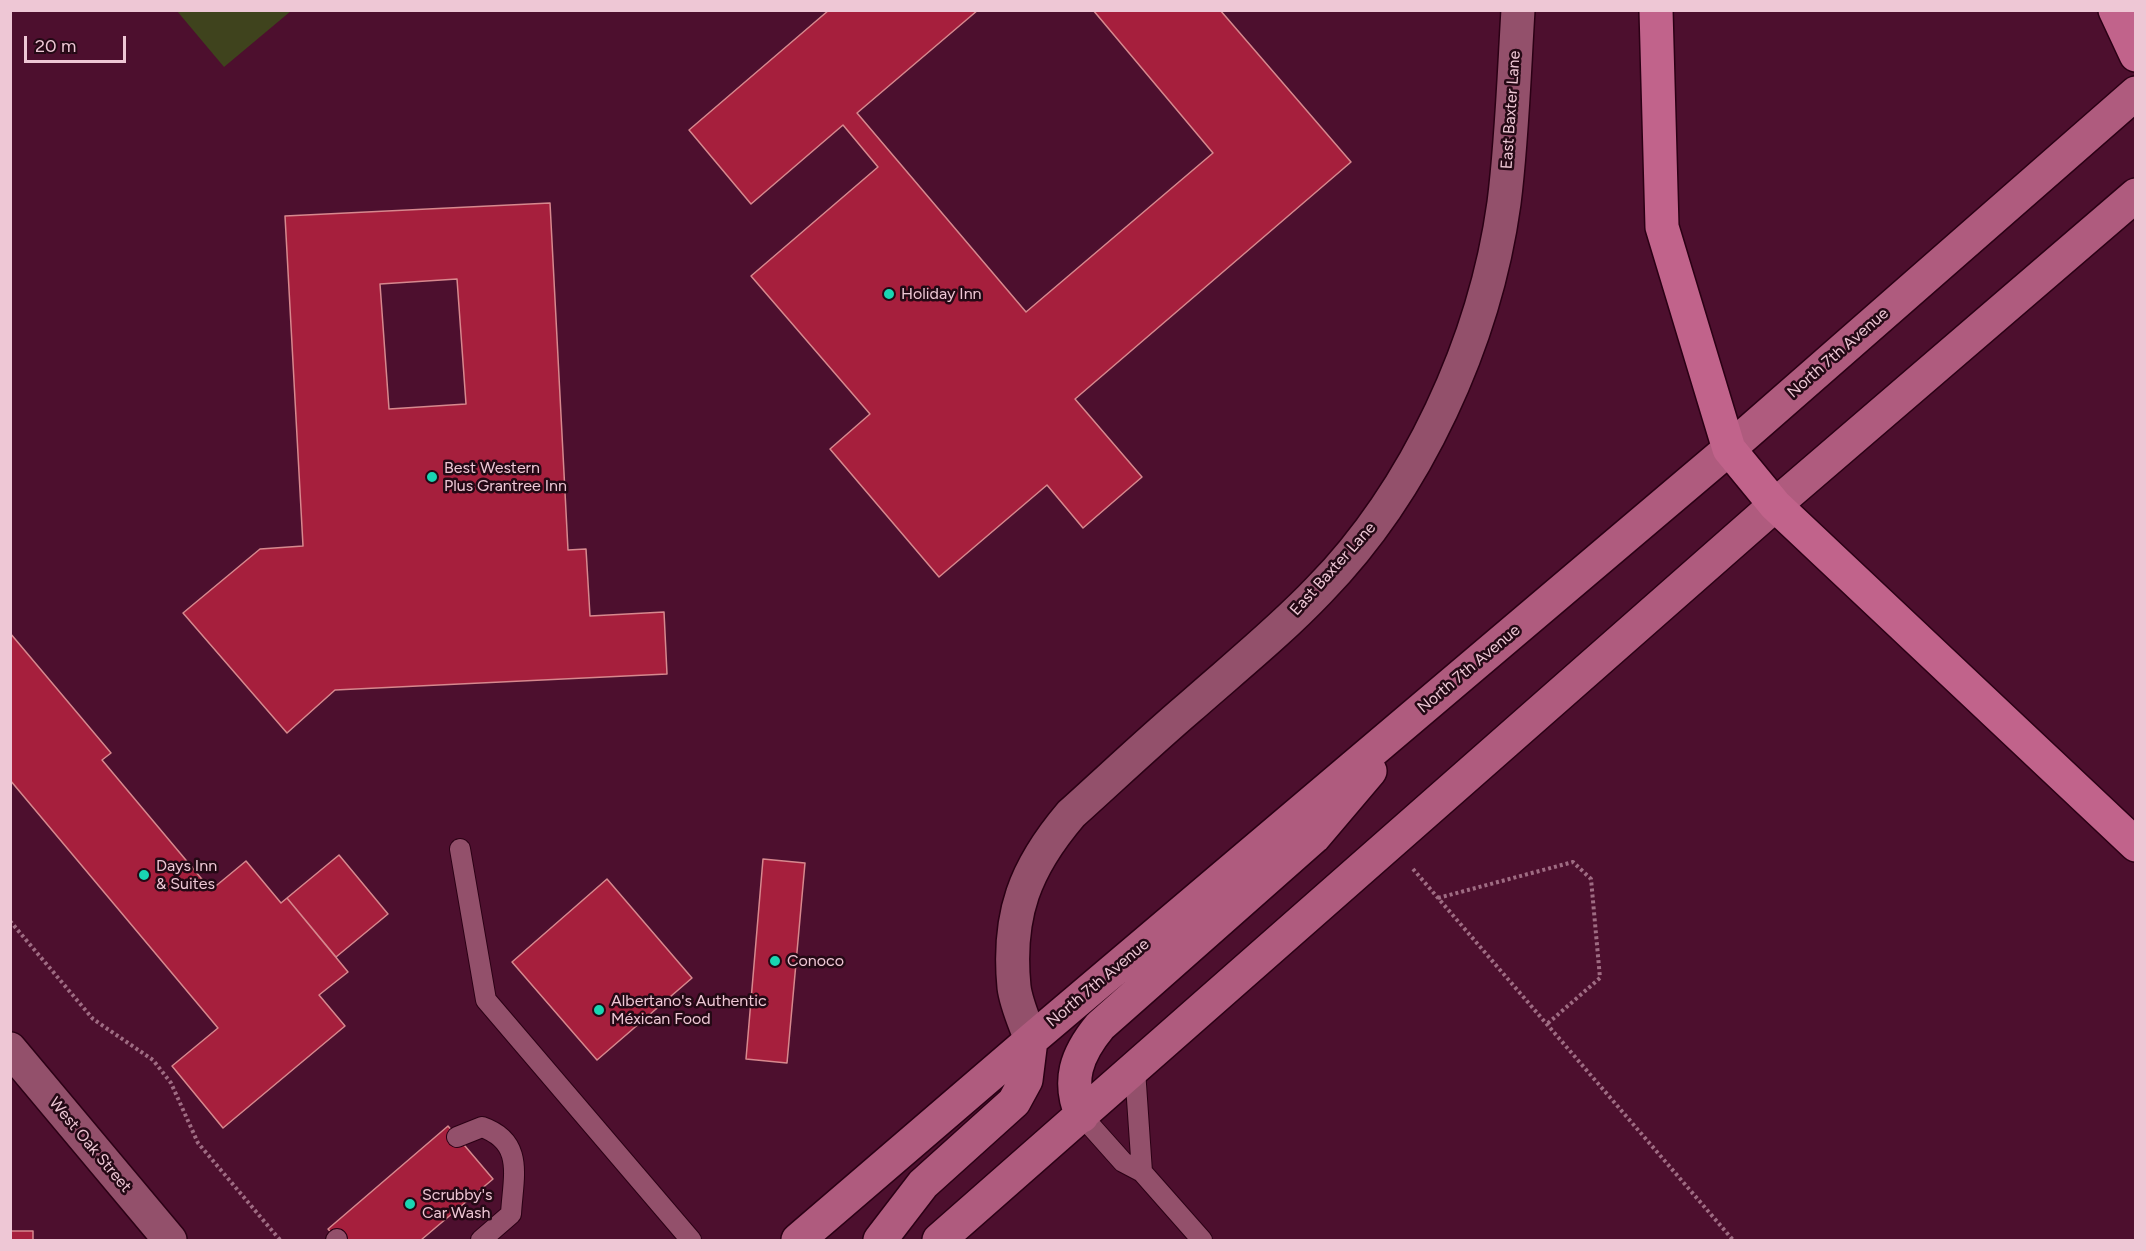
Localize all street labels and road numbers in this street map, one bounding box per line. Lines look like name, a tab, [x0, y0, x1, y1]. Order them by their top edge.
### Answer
street label: East Baxter Lane	[1497, 50, 1525, 170]
street label: North 7th Avenue	[1784, 304, 1892, 402]
street label: East Baxter Lane	[1286, 518, 1380, 620]
street label: North 7th Avenue	[1414, 621, 1524, 717]
street label: North 7th Avenue	[1043, 935, 1153, 1031]
street label: West Oak Street	[45, 1094, 135, 1196]

